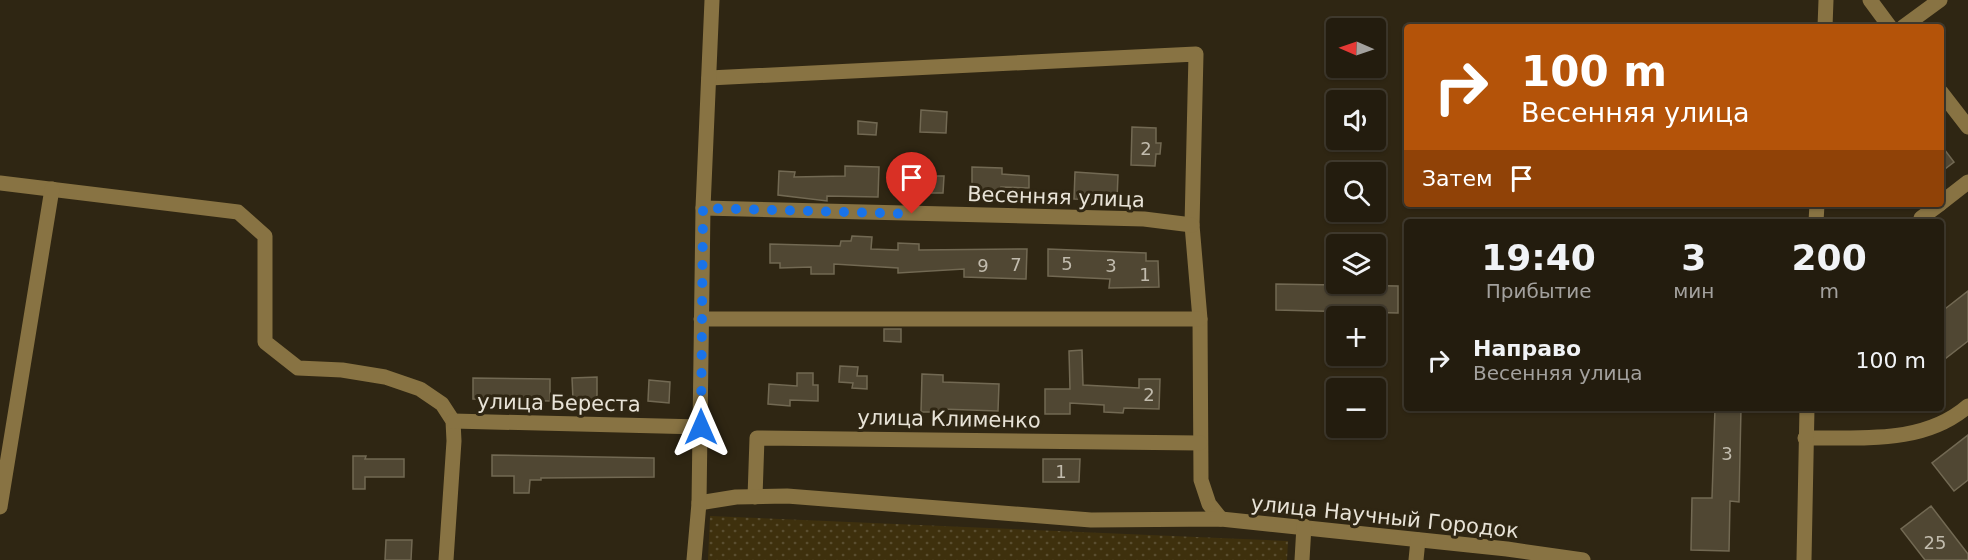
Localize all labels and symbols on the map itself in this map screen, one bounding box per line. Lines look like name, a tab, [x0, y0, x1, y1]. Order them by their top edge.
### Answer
north arrow	[1326, 18, 1386, 78]
house number: 2	[1140, 138, 1152, 159]
pin	[886, 152, 937, 214]
street label: Весенняя улица	[967, 182, 1145, 212]
house number: 5	[1061, 253, 1073, 274]
house number: 7	[1010, 254, 1022, 275]
house number: 9	[977, 255, 989, 276]
house number: 3	[1105, 255, 1117, 276]
house number: 1	[1139, 264, 1151, 285]
house number: 2	[1143, 384, 1155, 405]
street label: улица Береста	[477, 390, 641, 416]
position arrow	[669, 395, 733, 459]
street label: улица Клименко	[857, 405, 1041, 433]
house number: 3	[1721, 443, 1733, 464]
house number: 1	[1055, 461, 1067, 482]
street label: улица Научный Городок	[1250, 491, 1520, 543]
house number: 25	[1924, 532, 1946, 553]

